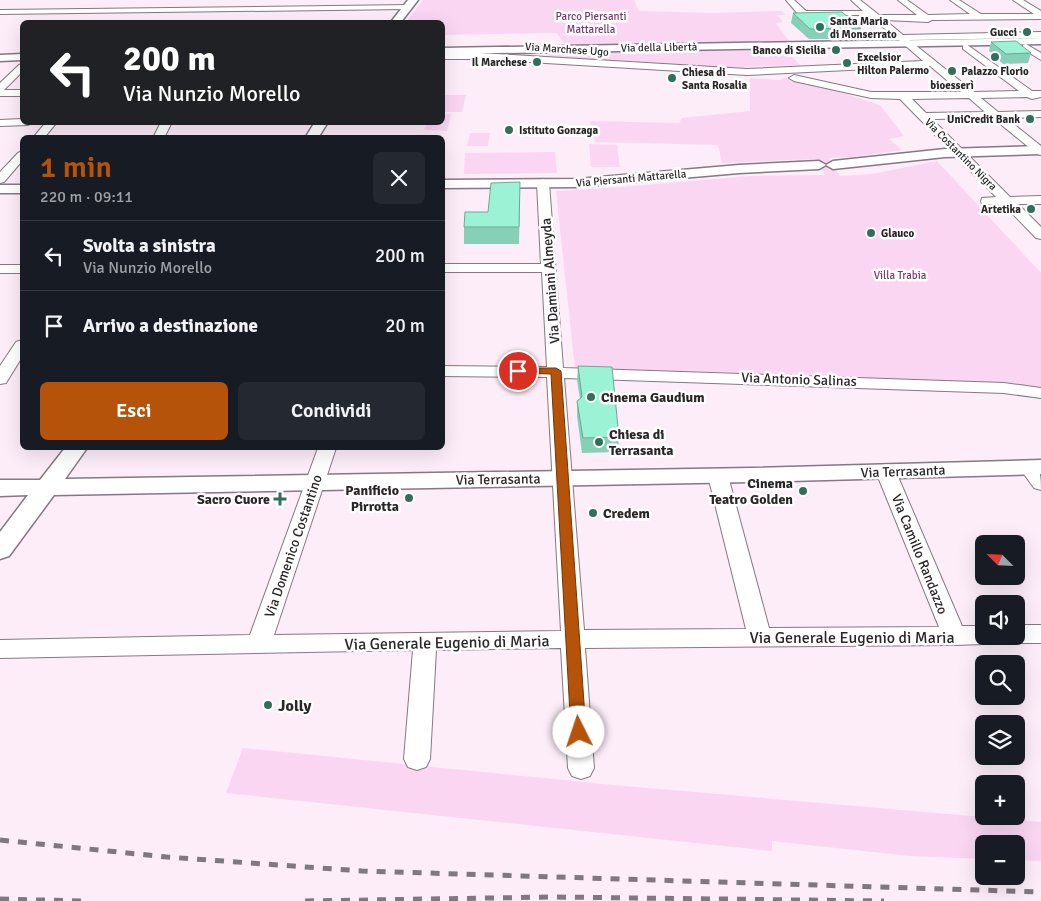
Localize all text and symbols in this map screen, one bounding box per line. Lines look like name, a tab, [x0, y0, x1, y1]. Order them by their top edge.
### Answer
park label: Parco Piersanti Mattarella	[556, 10, 626, 36]
place label: Santa Maria di Monserrato	[830, 15, 897, 41]
marker: Santa Maria di Monserrato	[814, 21, 826, 33]
place label: Gucci	[990, 26, 1017, 39]
marker: Gucci	[1021, 26, 1033, 38]
text: 200 m	[123, 37, 216, 80]
icon: left	[40, 40, 105, 105]
street label: Via Marchese Ugo	[525, 40, 610, 59]
street label: Via della Libertà	[621, 40, 698, 55]
place label: Banco di Sicilia	[752, 44, 826, 57]
marker: Banco di Sicilia	[830, 44, 842, 56]
place label: Excelsior Hilton Palermo	[857, 51, 929, 77]
marker: Palazzo Florio	[989, 51, 1001, 63]
place label: Il Marchese	[472, 56, 528, 69]
marker: Il Marchese	[531, 56, 543, 68]
marker: Excelsior Hilton Palermo	[841, 57, 853, 69]
marker: bioesserì	[946, 65, 958, 77]
place label: Palazzo Florio	[961, 65, 1029, 78]
place label: Chiesa di Santa Rosalia	[682, 66, 747, 92]
marker: Chiesa di Santa Rosalia	[666, 72, 678, 84]
place label: bioesserì	[930, 79, 974, 92]
text: Via Nunzio Morello	[123, 80, 300, 107]
place label: UniCredit Bank	[947, 113, 1020, 126]
marker: UniCredit Bank	[1024, 113, 1036, 125]
street label: Via Costantino Nigra	[922, 116, 1000, 193]
marker: Istituto Gonzaga	[503, 124, 515, 136]
place label: Istituto Gonzaga	[519, 124, 598, 137]
text: 1 min	[40, 149, 112, 186]
button: close	[373, 152, 425, 204]
street label: Via Piersanti Mattarella	[575, 167, 687, 190]
text: 220 m · 09:11	[40, 187, 133, 207]
place label: Artetika	[981, 203, 1021, 216]
marker: Artetika	[1025, 203, 1037, 215]
street label: Via Damiani Almeyda	[538, 217, 563, 344]
marker: Glauco	[865, 227, 877, 239]
place label: Glauco	[881, 227, 914, 240]
text: Svolta a sinistra	[83, 234, 216, 258]
icon: left	[40, 242, 68, 270]
text: 200 m	[375, 244, 425, 268]
text: Via Nunzio Morello	[83, 258, 212, 278]
park label: Villa Trabia	[874, 269, 927, 282]
icon: arrive	[40, 312, 68, 340]
text: Arrivo a destinazione	[83, 314, 258, 338]
text: 20 m	[385, 314, 425, 338]
pin	[497, 350, 539, 392]
icon: arrive	[504, 357, 532, 385]
street label: Via Antonio Salinas	[741, 369, 857, 390]
button: Esci	[40, 382, 228, 440]
button: Condividi	[238, 382, 425, 440]
place label: Cinema Gaudium	[601, 389, 705, 406]
marker: Cinema Gaudium	[585, 391, 597, 403]
place label: Chiesa di Terrasanta	[609, 426, 674, 459]
marker: Chiesa di Terrasanta	[593, 436, 605, 448]
street label: Via Terrasanta	[860, 462, 946, 481]
street label: Via Terrasanta	[455, 470, 541, 489]
street label: Via Domenico Costantino	[261, 473, 326, 620]
place label: Cinema Teatro Golden	[709, 475, 793, 508]
place label: Panificio Pirrotta	[345, 482, 399, 515]
marker: Cinema Teatro Golden	[797, 485, 809, 497]
place label: Sacro Cuore	[197, 491, 270, 508]
marker: Panificio Pirrotta	[403, 492, 415, 504]
street label: Via Camillo Randazzo	[888, 492, 951, 617]
marker: Sacro Cuore	[274, 493, 286, 505]
place label: Credem	[603, 505, 650, 522]
marker: Credem	[587, 507, 599, 519]
north arrow	[975, 535, 1025, 585]
map controls	[975, 535, 1025, 885]
button: sound	[975, 595, 1025, 645]
street label: Via Generale Eugenio di Maria	[749, 628, 955, 648]
street label: Via Generale Eugenio di Maria	[344, 631, 550, 655]
button: search	[975, 655, 1025, 705]
place label: Jolly	[278, 696, 312, 716]
marker: Jolly	[262, 699, 274, 711]
position arrow	[552, 705, 604, 757]
button: layers	[975, 715, 1025, 765]
button: +	[975, 775, 1025, 825]
button: −	[975, 835, 1025, 885]

